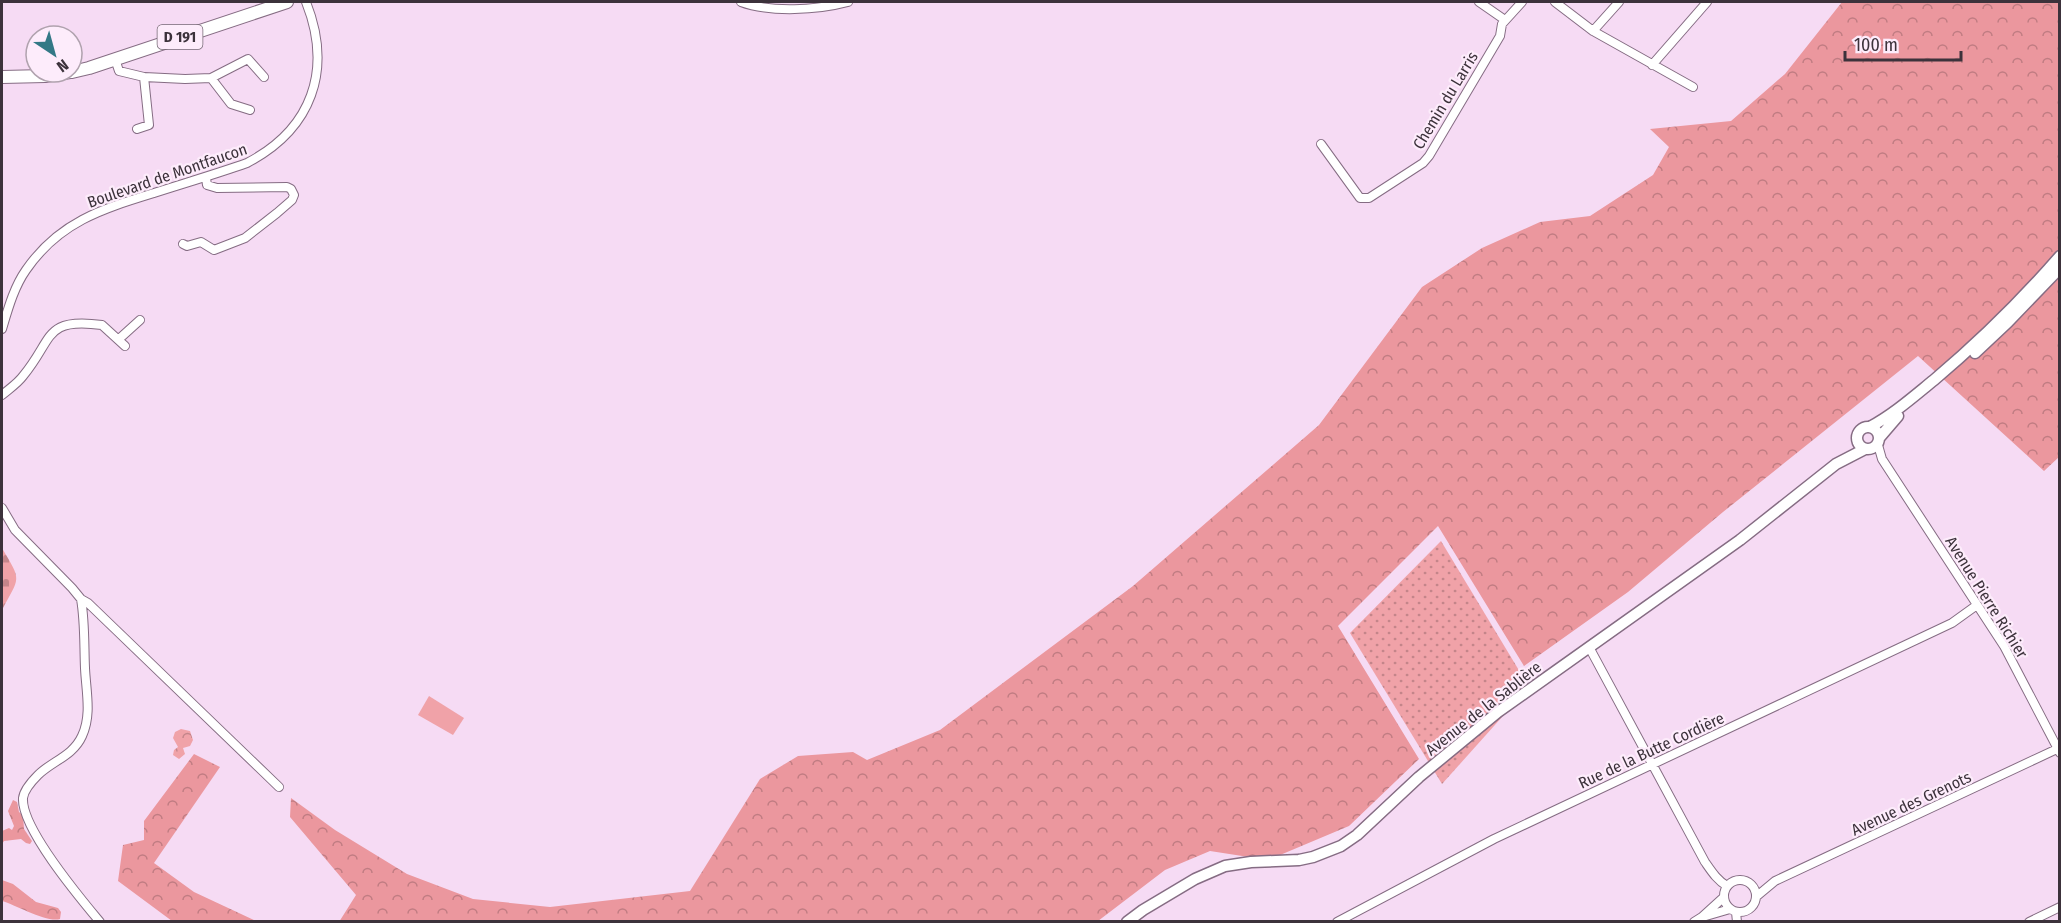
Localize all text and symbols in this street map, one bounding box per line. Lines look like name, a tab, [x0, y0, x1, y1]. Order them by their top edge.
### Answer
north arrow	[24, 24, 84, 84]
scale bar	[1845, 24, 1960, 62]
road number: D 191	[158, 25, 202, 49]
text: 100 m	[1854, 34, 1898, 56]
street label: Chemin du Larris	[1409, 48, 1482, 152]
text: N	[53, 55, 72, 76]
street label: Boulevard de Montfaucon	[85, 139, 249, 212]
street label: Avenue Pierre Richier	[1941, 533, 2032, 662]
street label: Avenue de la Sablière	[1422, 657, 1545, 759]
street label: Rue de la Butte Cordière	[1575, 708, 1727, 793]
street label: Avenue des Grenots	[1848, 767, 1974, 840]

